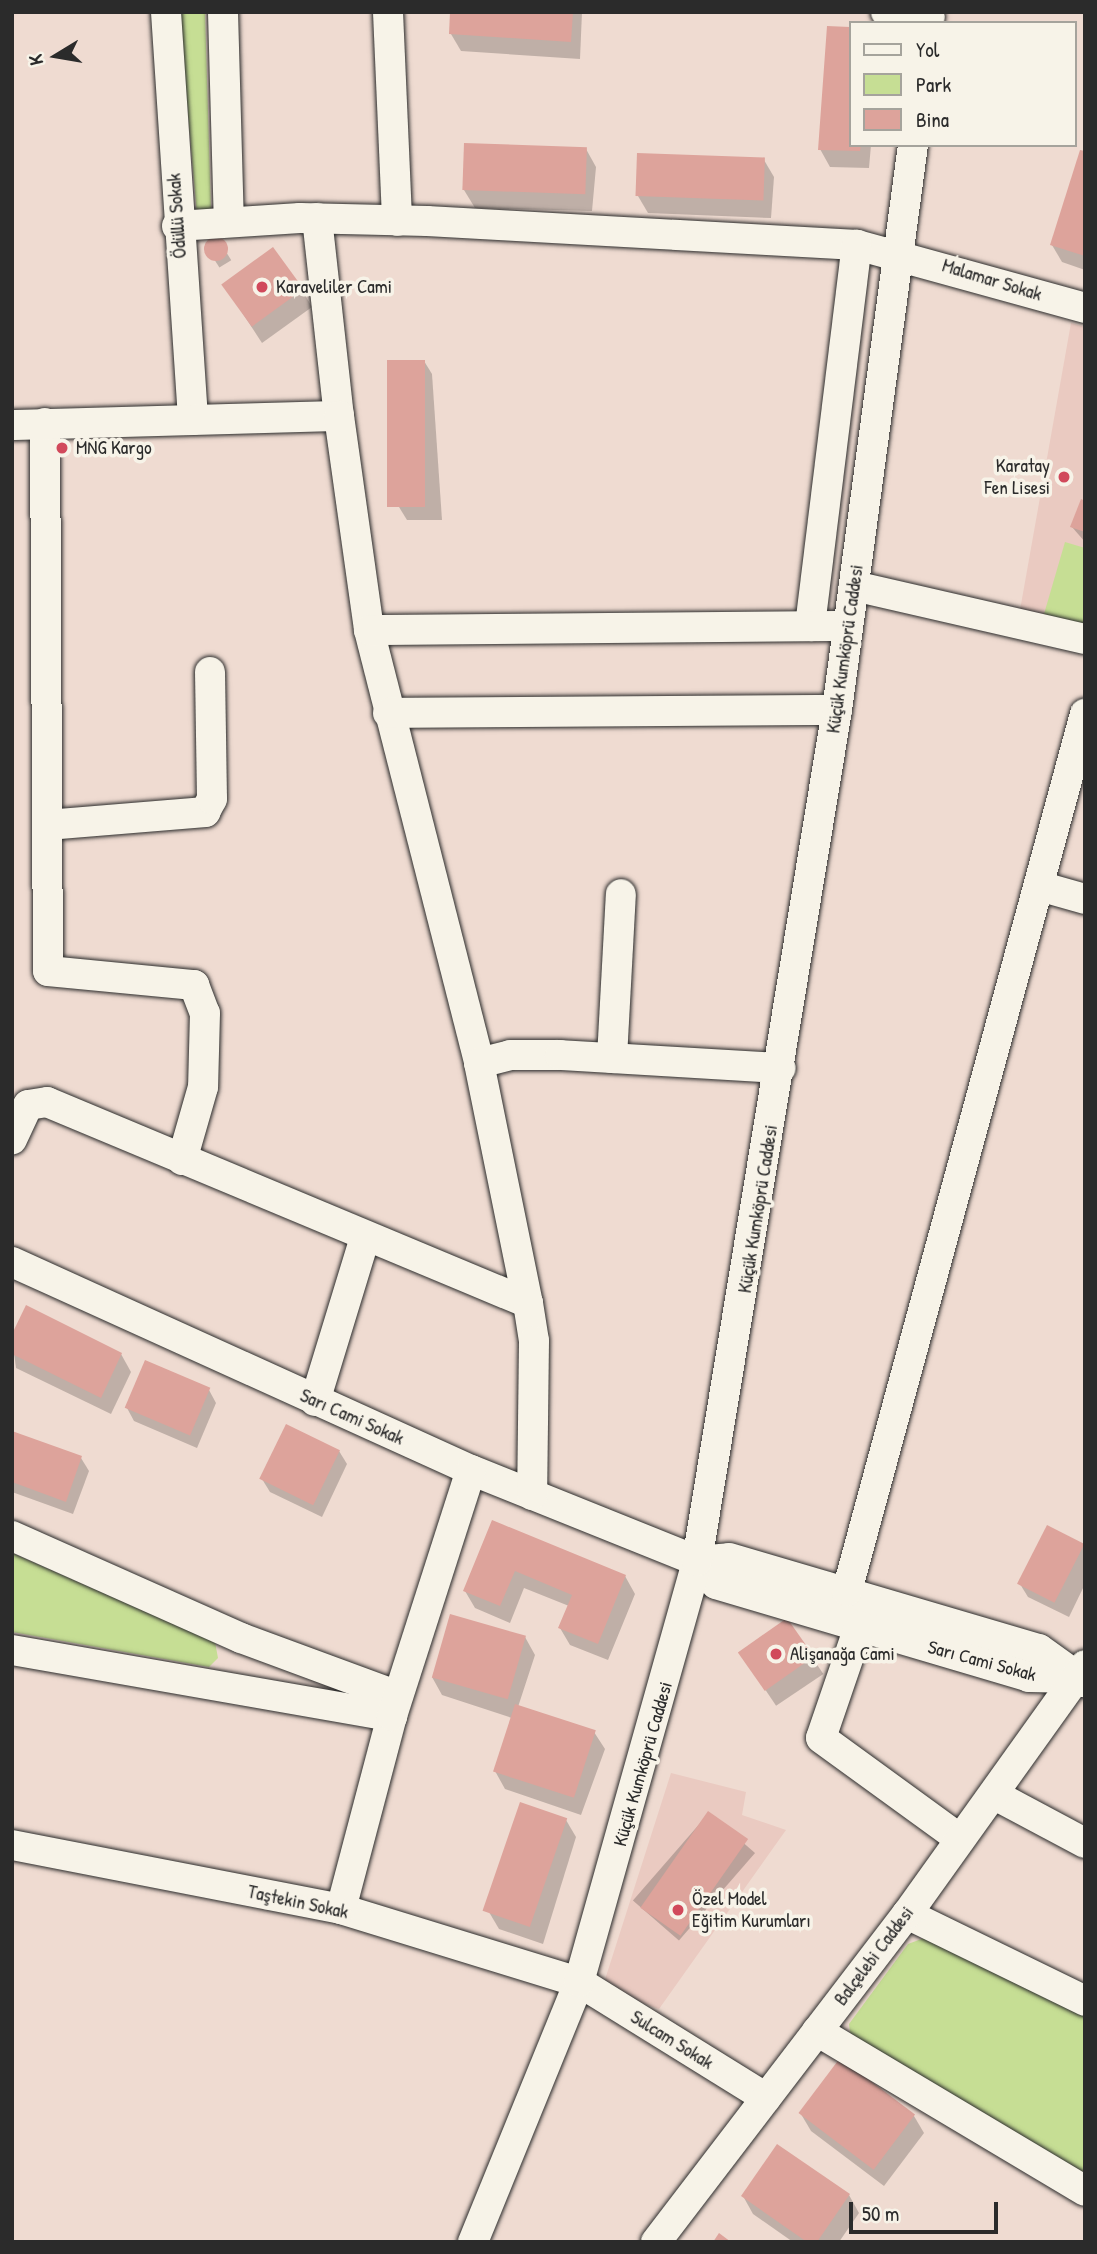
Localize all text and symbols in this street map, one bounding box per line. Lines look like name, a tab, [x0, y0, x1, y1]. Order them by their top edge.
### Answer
north arrow	[21, 21, 91, 91]
legend	[848, 21, 1076, 147]
text: Yol	[916, 35, 939, 64]
text: K	[22, 53, 49, 67]
text: Park	[916, 70, 951, 99]
text: Bina	[916, 105, 949, 134]
street label: Ödüllü Sokak	[163, 173, 191, 259]
street label: Malamar Sokak	[939, 254, 1045, 306]
place label: Karaveliler Cami	[276, 276, 392, 298]
marker: Karaveliler Cami	[254, 279, 270, 295]
place label: MNG Kargo	[76, 437, 152, 459]
marker: MNG Kargo	[54, 440, 70, 456]
place label: Karatay Fen Lisesi	[985, 455, 1050, 499]
marker: Karatay Fen Lisesi	[1056, 469, 1072, 485]
street label: Küçük Kumköprü Caddesi	[822, 563, 868, 735]
street label: Küçük Kumköprü Caddesi	[733, 1123, 783, 1295]
street label: Sarı Cami Sokak	[297, 1384, 407, 1450]
street label: Sarı Cami Sokak	[925, 1636, 1039, 1686]
place label: Alişanağa Cami	[790, 1643, 895, 1665]
marker: Alişanağa Cami	[768, 1646, 784, 1662]
street label: Küçük Kumköprü Caddesi	[609, 1679, 677, 1849]
street label: Taştekin Sokak	[246, 1880, 350, 1924]
place label: Özel Model Eğitim Kurumları	[692, 1888, 811, 1932]
marker: Özel Model Eğitim Kurumları	[670, 1902, 686, 1918]
street label: Balçelebi Caddesi	[829, 1902, 919, 2010]
street label: Sulcam Sokak	[626, 2006, 718, 2074]
scale bar	[852, 2188, 1001, 2232]
text: 50 m	[862, 2199, 899, 2228]

